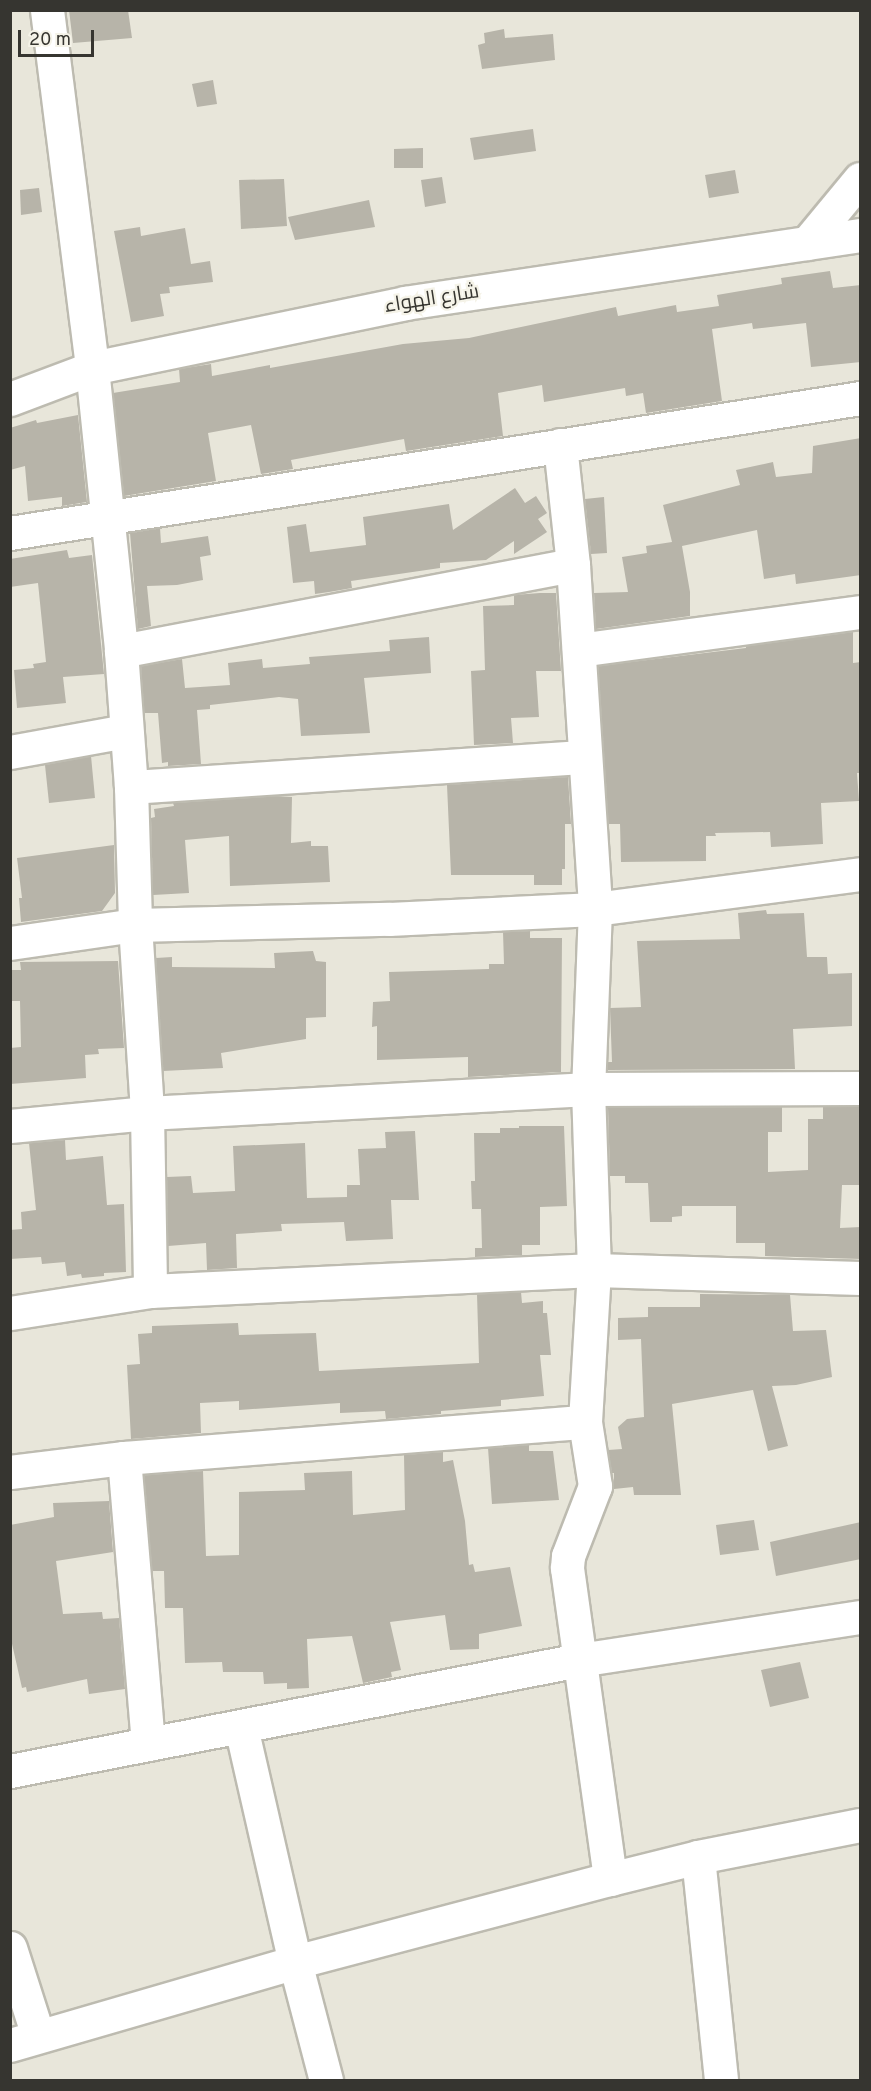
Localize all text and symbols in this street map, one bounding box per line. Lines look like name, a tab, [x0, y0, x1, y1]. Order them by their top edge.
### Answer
scale bar	[21, 18, 98, 56]
text: 20 m	[29, 29, 71, 52]
street label: شارع الهواء	[383, 281, 481, 319]

